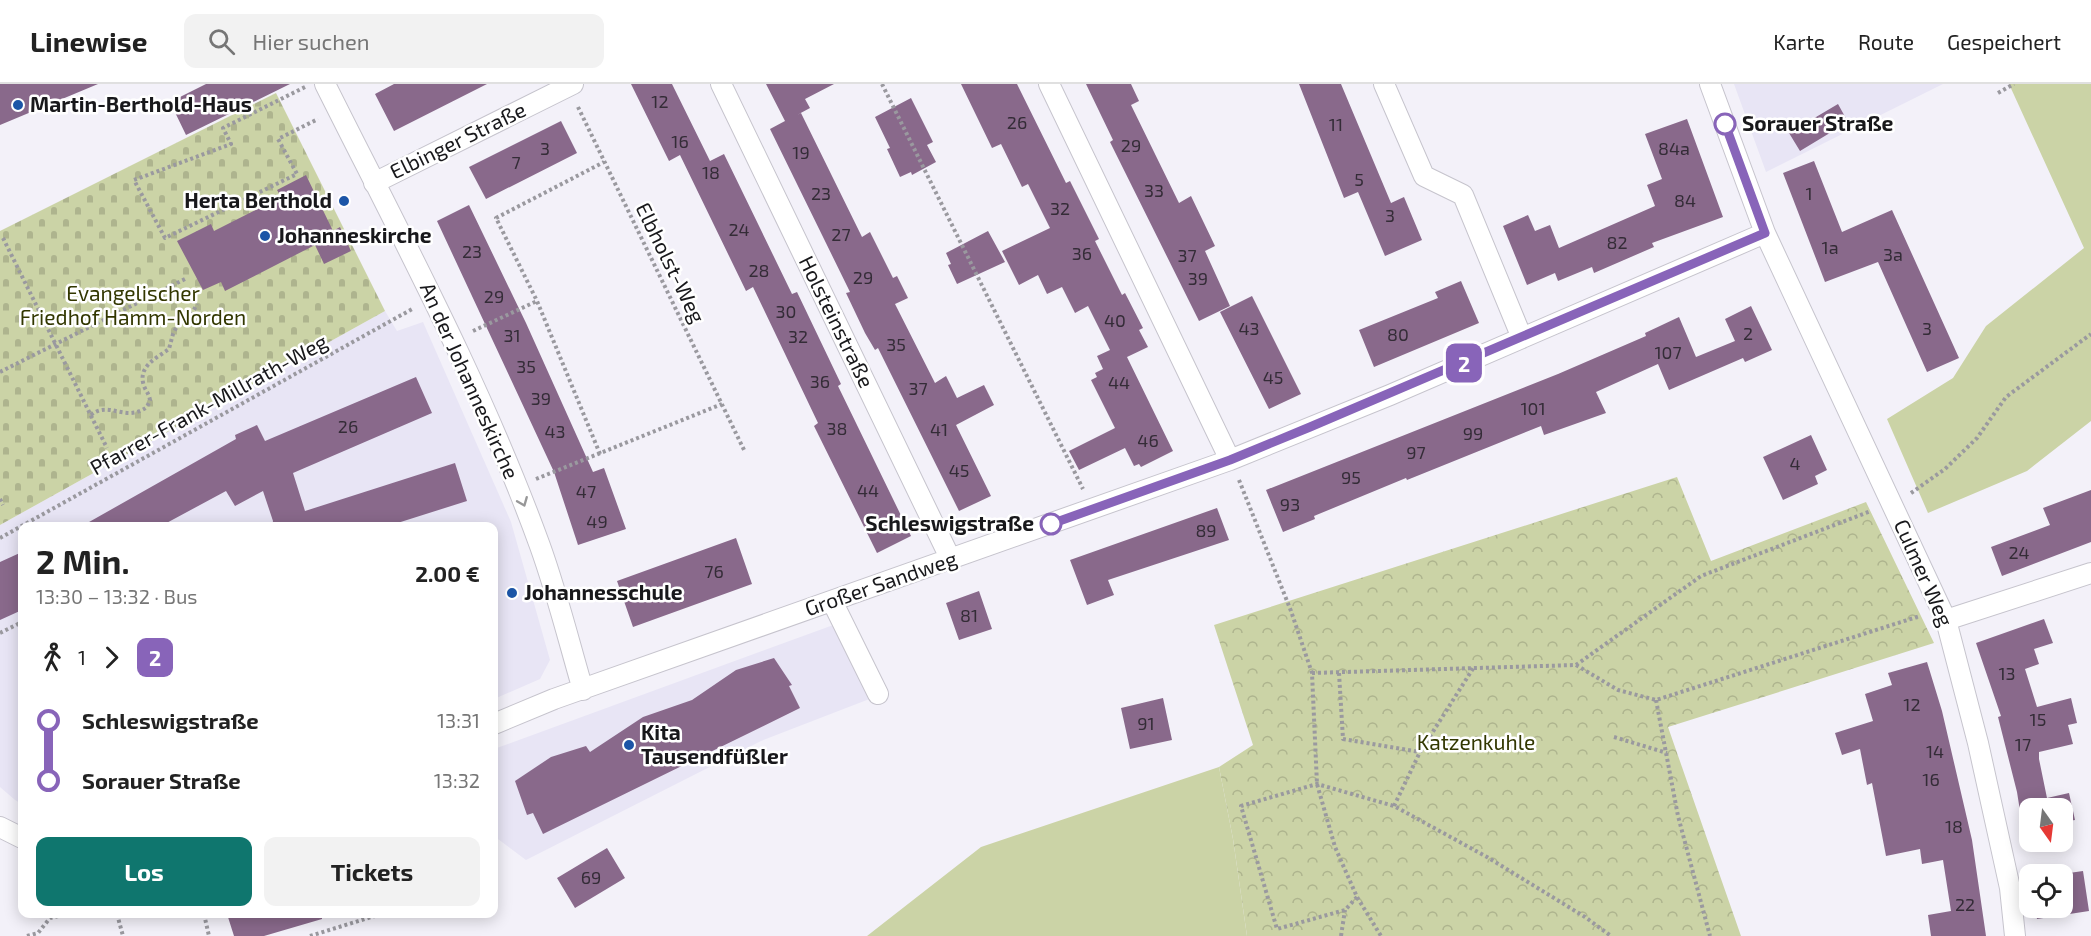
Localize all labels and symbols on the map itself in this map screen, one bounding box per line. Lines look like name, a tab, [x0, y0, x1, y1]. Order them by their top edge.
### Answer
house number: 12	[651, 90, 669, 112]
place label: Martin-Berthold-Haus	[30, 91, 252, 116]
street label: Elbinger Straße	[385, 96, 529, 183]
marker: Martin-Berthold-Haus	[11, 98, 25, 112]
place label: Sorauer Straße	[1742, 110, 1894, 135]
house number: 26	[1007, 111, 1027, 133]
house number: 11	[1329, 113, 1343, 135]
marker: Sorauer Straße	[1714, 113, 1736, 135]
house number: 16	[671, 130, 689, 152]
house number: 29	[1121, 134, 1141, 156]
house number: 3	[540, 137, 550, 159]
house number: 84a	[1658, 137, 1690, 159]
house number: 19	[792, 141, 810, 163]
house number: 7	[511, 151, 521, 173]
house number: 18	[702, 161, 720, 183]
house number: 5	[1354, 168, 1364, 190]
house number: 33	[1144, 179, 1164, 201]
house number: 23	[811, 182, 831, 204]
house number: 1	[1805, 182, 1813, 204]
place label: Herta Berthold	[184, 187, 332, 212]
house number: 84	[1674, 189, 1696, 211]
marker: Herta Berthold	[337, 194, 351, 208]
house number: 32	[1050, 197, 1070, 219]
street label: Elbholst-Weg	[631, 198, 711, 327]
house number: 3	[1385, 204, 1395, 226]
house number: 24	[728, 218, 750, 240]
place label: Johanneskirche	[277, 222, 432, 247]
house number: 27	[831, 223, 851, 245]
marker: Johanneskirche	[258, 229, 272, 243]
house number: 82	[1606, 231, 1628, 253]
house number: 1a	[1821, 236, 1839, 258]
house number: 23	[462, 240, 482, 262]
house number: 36	[1072, 242, 1092, 264]
house number: 3a	[1883, 243, 1903, 265]
house number: 37	[1177, 244, 1197, 266]
street label: Holsteinstraße	[795, 251, 880, 391]
house number: 28	[748, 259, 770, 281]
house number: 29	[853, 266, 873, 288]
house number: 39	[1188, 267, 1208, 289]
street label: An der Johanneskirche	[416, 278, 525, 483]
park label: Evangelischer Friedhof Hamm-Norden	[20, 280, 246, 329]
house number: 29	[484, 285, 504, 307]
house number: 30	[776, 300, 796, 322]
house number: 40	[1104, 309, 1126, 331]
house number: 43	[1238, 317, 1260, 339]
house number: 3	[1922, 317, 1932, 339]
house number: 2	[1743, 322, 1753, 344]
house number: 80	[1387, 323, 1409, 345]
house number: 31	[503, 324, 521, 346]
house number: 32	[788, 325, 808, 347]
street label: Pfarrer-Frank-Millrath-Weg	[85, 328, 331, 479]
house number: 35	[886, 333, 906, 355]
house number: 107	[1654, 341, 1682, 363]
line badge: 2	[1444, 344, 1484, 382]
house number: 35	[516, 355, 536, 377]
house number: 45	[1263, 366, 1283, 388]
house number: 36	[810, 370, 830, 392]
house number: 44	[1108, 371, 1130, 393]
house number: 37	[908, 377, 928, 399]
house number: 39	[531, 387, 551, 409]
house number: 101	[1520, 397, 1546, 419]
house number: 26	[338, 415, 358, 437]
house number: 38	[827, 417, 847, 439]
house number: 41	[930, 418, 948, 440]
house number: 43	[544, 420, 566, 442]
house number: 99	[1463, 422, 1483, 444]
house number: 46	[1137, 429, 1159, 451]
house number: 97	[1406, 441, 1426, 463]
house number: 4	[1789, 452, 1801, 474]
house number: 45	[949, 459, 969, 481]
house number: 95	[1341, 466, 1361, 488]
house number: 44	[857, 479, 879, 501]
house number: 47	[576, 480, 596, 502]
house number: 93	[1280, 493, 1300, 515]
one-way arrow	[516, 496, 528, 507]
house number: 49	[586, 510, 608, 532]
place label: Schleswigstraße	[865, 510, 1034, 535]
marker: Schleswigstraße	[1040, 513, 1062, 535]
street label: Culmer Weg	[1890, 515, 1959, 630]
house number: 89	[1195, 519, 1217, 541]
house number: 24	[2008, 541, 2030, 563]
street label: Großer Sandweg	[801, 545, 960, 620]
house number: 76	[704, 560, 724, 582]
place label: Johannesschule	[524, 579, 683, 604]
marker: Johannesschule	[505, 586, 519, 600]
house number: 81	[960, 604, 978, 626]
house number: 13	[1998, 662, 2016, 684]
house number: 12	[1903, 693, 1921, 715]
house number: 15	[2030, 708, 2046, 730]
house number: 91	[1137, 712, 1155, 734]
place label: Kita Tausendfüßler	[641, 719, 788, 768]
park label: Katzenkuhle	[1417, 729, 1535, 754]
house number: 17	[2015, 733, 2031, 755]
marker: Kita Tausendfüßler	[622, 738, 636, 752]
house number: 14	[1926, 740, 1944, 762]
house number: 16	[1922, 768, 1940, 790]
north arrow	[2019, 798, 2073, 852]
house number: 18	[1945, 815, 1963, 837]
house number: 69	[581, 866, 601, 888]
house number: 22	[1955, 893, 1975, 915]

